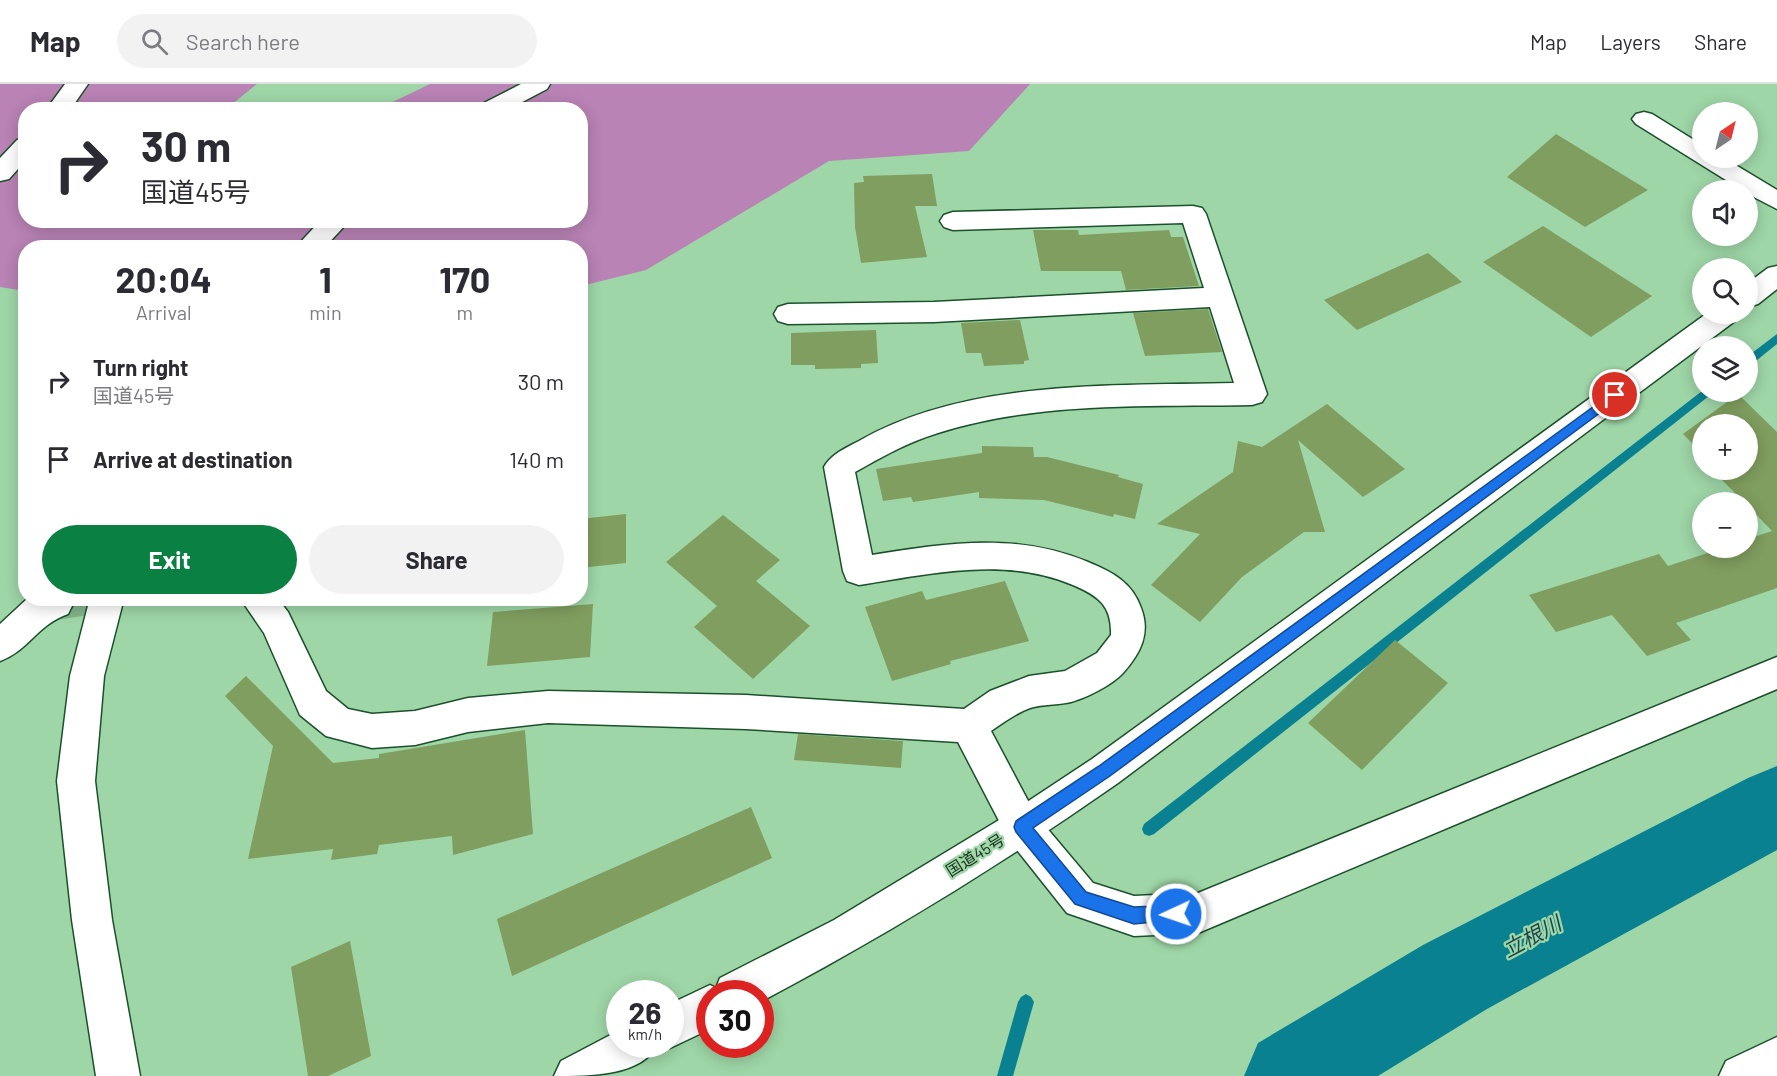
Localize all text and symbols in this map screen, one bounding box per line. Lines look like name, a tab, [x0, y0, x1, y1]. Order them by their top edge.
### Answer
search box	[117, 14, 537, 68]
text: Map	[30, 24, 81, 58]
icon: search	[138, 25, 171, 58]
text: Search here	[186, 28, 300, 54]
text: Map	[1530, 29, 1567, 54]
text: Layers	[1600, 29, 1661, 54]
text: Share	[1694, 29, 1747, 54]
north arrow	[1692, 102, 1758, 168]
map controls	[1692, 102, 1758, 558]
text: 30 m	[141, 120, 231, 170]
icon: right	[42, 126, 120, 204]
text: 国道45号	[141, 175, 251, 207]
button: sound	[1692, 180, 1758, 246]
text: 20:04	[116, 257, 212, 300]
text: 1	[319, 257, 332, 300]
text: 170	[439, 257, 490, 300]
button: search	[1692, 258, 1758, 324]
text: Arrival	[136, 300, 192, 324]
text: min	[309, 300, 342, 324]
text: m	[457, 300, 473, 324]
button: layers	[1692, 336, 1758, 402]
text: Turn right	[93, 354, 188, 380]
icon: right	[42, 365, 75, 398]
text: 30 m	[518, 368, 564, 394]
pin	[1589, 369, 1640, 420]
icon: arrive	[1598, 378, 1631, 411]
text: 国道45号	[93, 383, 174, 407]
button: +	[1692, 414, 1758, 480]
icon: arrive	[42, 443, 75, 476]
text: Arrive at destination	[93, 446, 292, 472]
text: 140 m	[509, 446, 564, 472]
button: −	[1692, 492, 1758, 558]
button: Exit	[42, 525, 297, 594]
button: Share	[309, 525, 564, 594]
street label: 国道45号	[942, 829, 1007, 880]
position arrow	[1144, 882, 1208, 946]
water label: 立根川	[1498, 909, 1567, 962]
speed limit sign: 30	[696, 980, 774, 1058]
text: 26	[629, 994, 661, 1030]
text: km/h	[628, 1025, 662, 1043]

